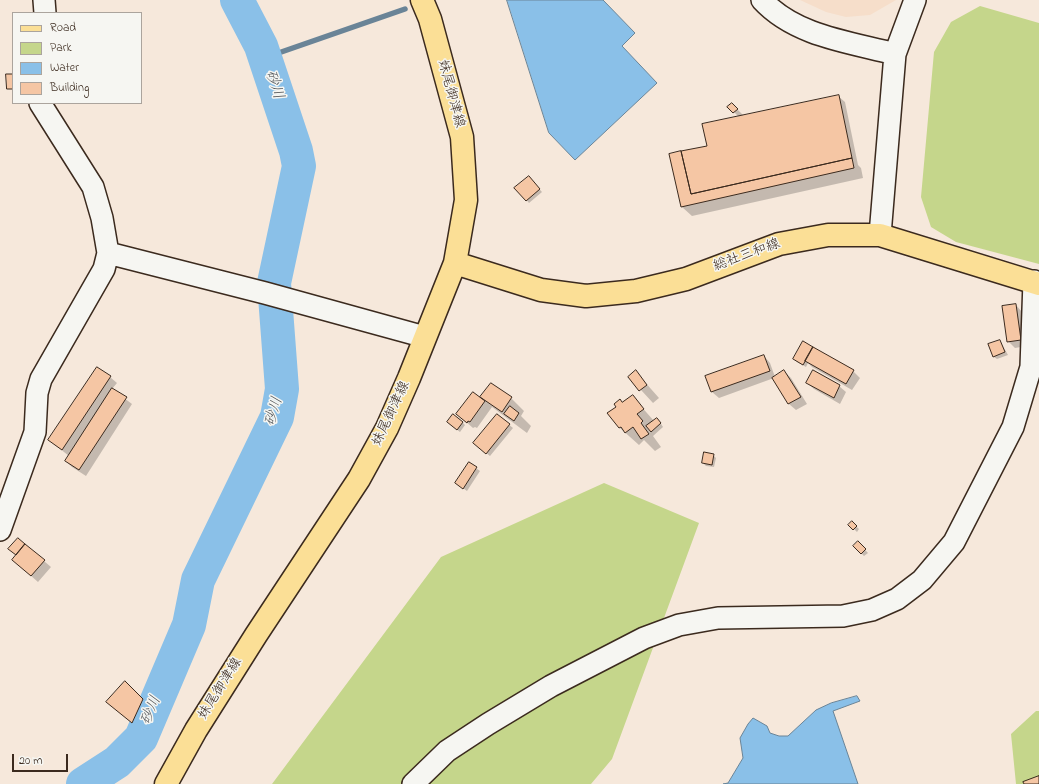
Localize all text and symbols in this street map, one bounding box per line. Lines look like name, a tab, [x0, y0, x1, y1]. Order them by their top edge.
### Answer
legend	[12, 12, 142, 104]
text: Road	[50, 19, 76, 37]
text: Park	[50, 39, 72, 57]
street label: 妹尾御津線	[433, 58, 467, 130]
text: Water	[50, 59, 79, 77]
water label: 砂川	[260, 68, 286, 102]
text: Building	[50, 79, 89, 97]
street label: 総社三和線	[711, 236, 783, 276]
street label: 妹尾御津線	[370, 379, 414, 449]
water label: 砂川	[262, 395, 288, 429]
street label: 妹尾御津線	[195, 655, 247, 723]
water label: 砂川	[138, 694, 166, 728]
scale bar	[14, 746, 70, 772]
text: 20 m	[19, 752, 42, 770]

